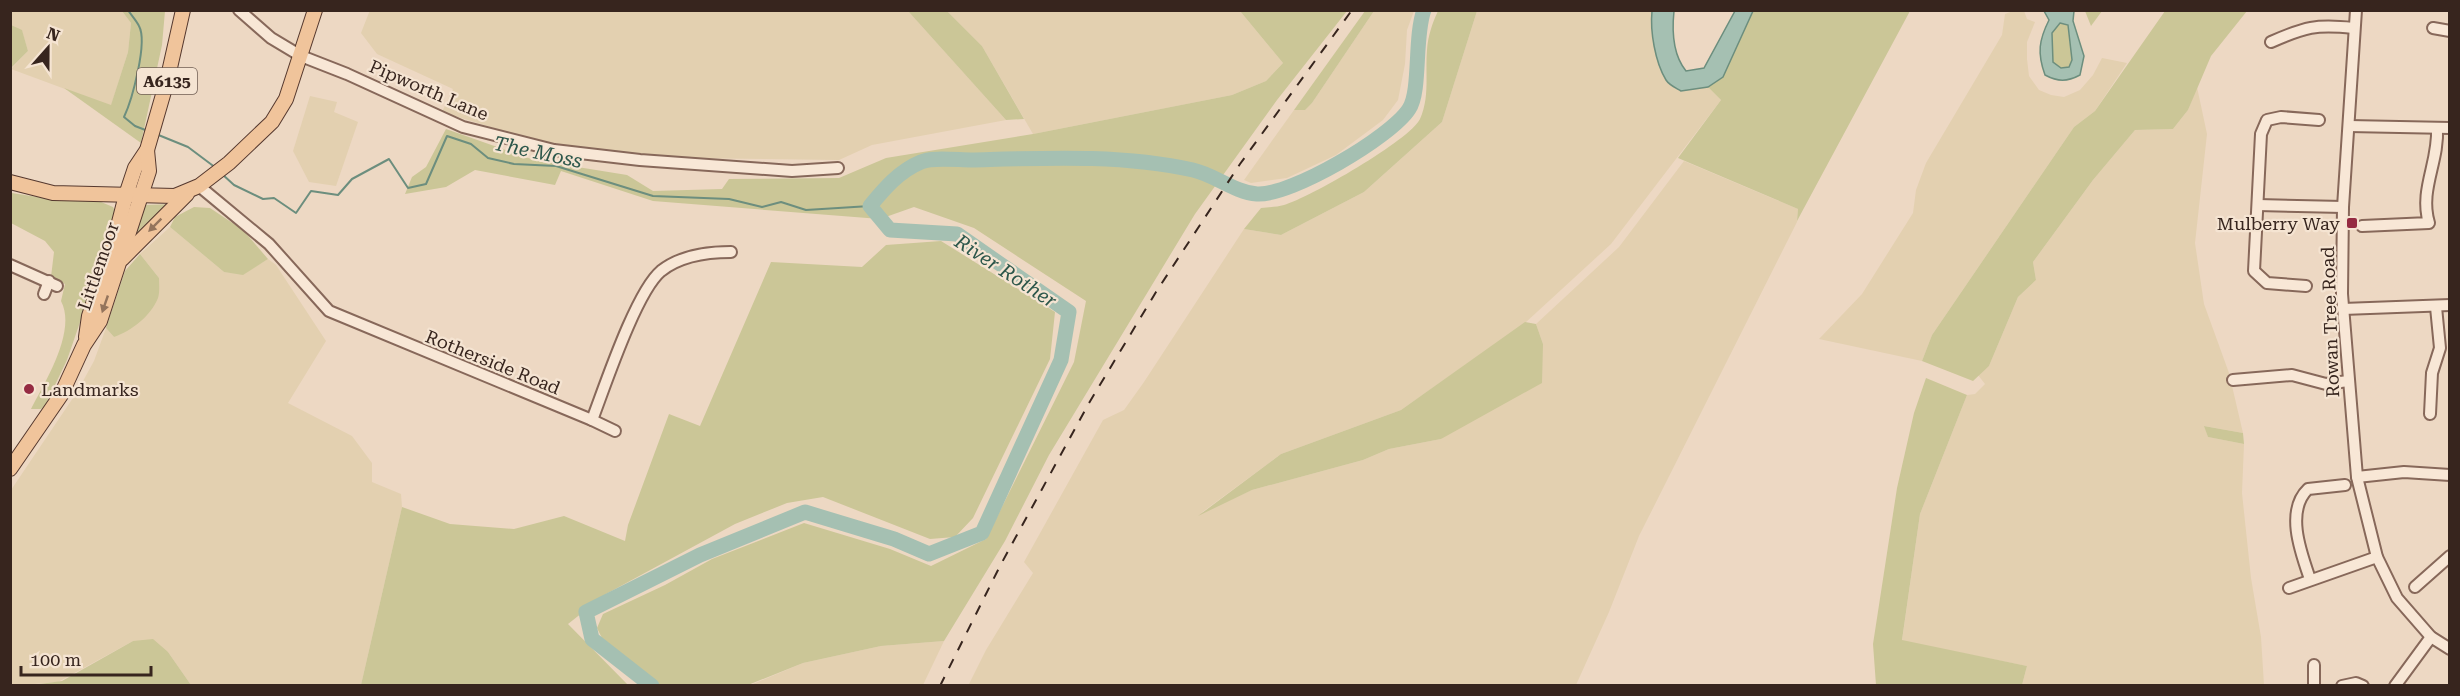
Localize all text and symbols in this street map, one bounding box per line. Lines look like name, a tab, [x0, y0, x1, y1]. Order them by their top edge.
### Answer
north arrow	[18, 18, 78, 78]
text: N	[44, 23, 62, 46]
street label: Pipworth Lane	[366, 55, 492, 125]
road number: A6135	[137, 68, 197, 94]
water label: The Moss	[491, 131, 585, 173]
place label: Mulberry Way	[2217, 213, 2340, 234]
marker: Mulberry Way	[2345, 216, 2359, 230]
one-way arrow	[149, 218, 163, 232]
street label: Littlemoor	[73, 219, 123, 313]
water label: River Rother	[950, 229, 1062, 313]
street label: Rowan Tree Road	[2317, 246, 2343, 398]
one-way arrow	[100, 296, 109, 314]
street label: Rotherside Road	[423, 325, 564, 399]
place label: Landmarks	[41, 379, 139, 400]
marker: Landmarks	[22, 382, 36, 396]
scale bar	[21, 639, 152, 677]
text: 100 m	[30, 649, 81, 670]

